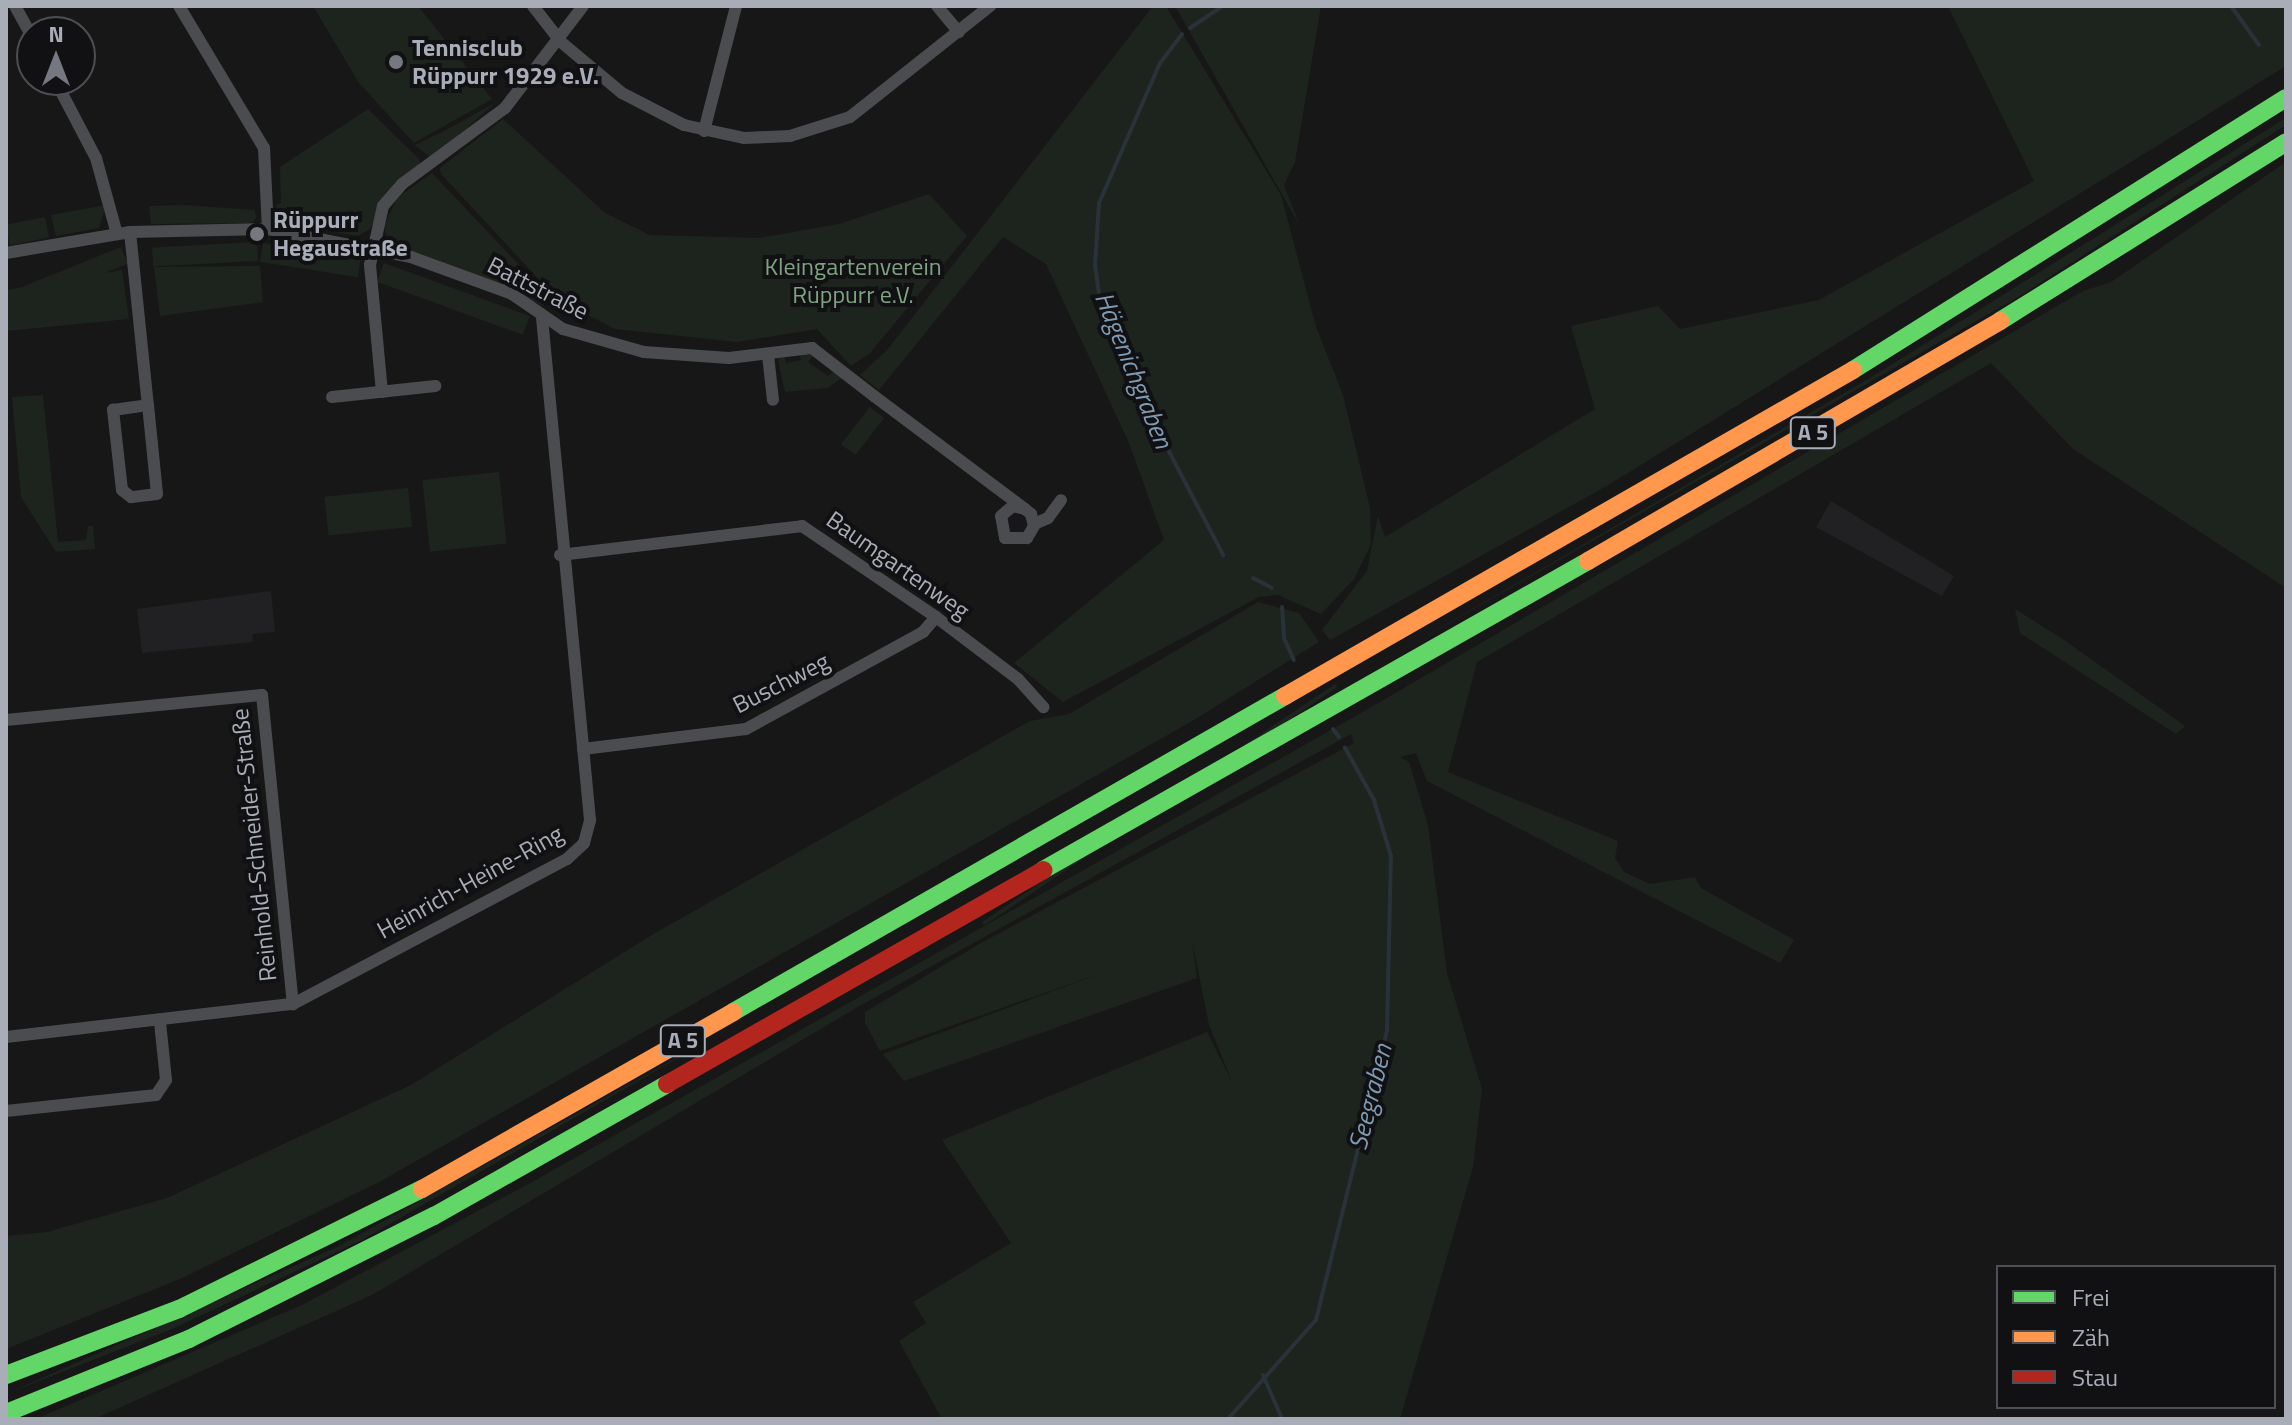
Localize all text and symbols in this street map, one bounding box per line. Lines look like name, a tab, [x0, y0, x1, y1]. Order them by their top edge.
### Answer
north arrow	[16, 16, 96, 96]
text: N	[48, 17, 64, 51]
place label: Tennisclub Rüppurr 1929 e.V.	[412, 34, 599, 90]
marker: Tennisclub Rüppurr 1929 e.V.	[387, 53, 405, 71]
place label: Rüppurr Hegaustraße	[273, 206, 408, 262]
marker: Rüppurr Hegaustraße	[248, 225, 266, 243]
street label: Battstraße	[483, 250, 593, 326]
park label: Kleingartenverein Rüppurr e.V.	[764, 253, 942, 309]
water label: Hägenichgraben	[1088, 287, 1180, 453]
road number: A 5	[1789, 415, 1837, 451]
street label: Baumgartenweg	[821, 505, 975, 625]
street label: Buschweg	[728, 646, 834, 720]
street label: Reinhold-Schneider-Straße	[225, 707, 283, 983]
street label: Heinrich-Heine-Ring	[372, 819, 568, 945]
road number: A 5	[659, 1023, 707, 1059]
water label: Seegraben	[1342, 1041, 1398, 1153]
legend	[1996, 1265, 2276, 1409]
text: Frei	[2072, 1279, 2110, 1315]
text: Zäh	[2072, 1319, 2110, 1355]
text: Stau	[2072, 1359, 2118, 1395]

